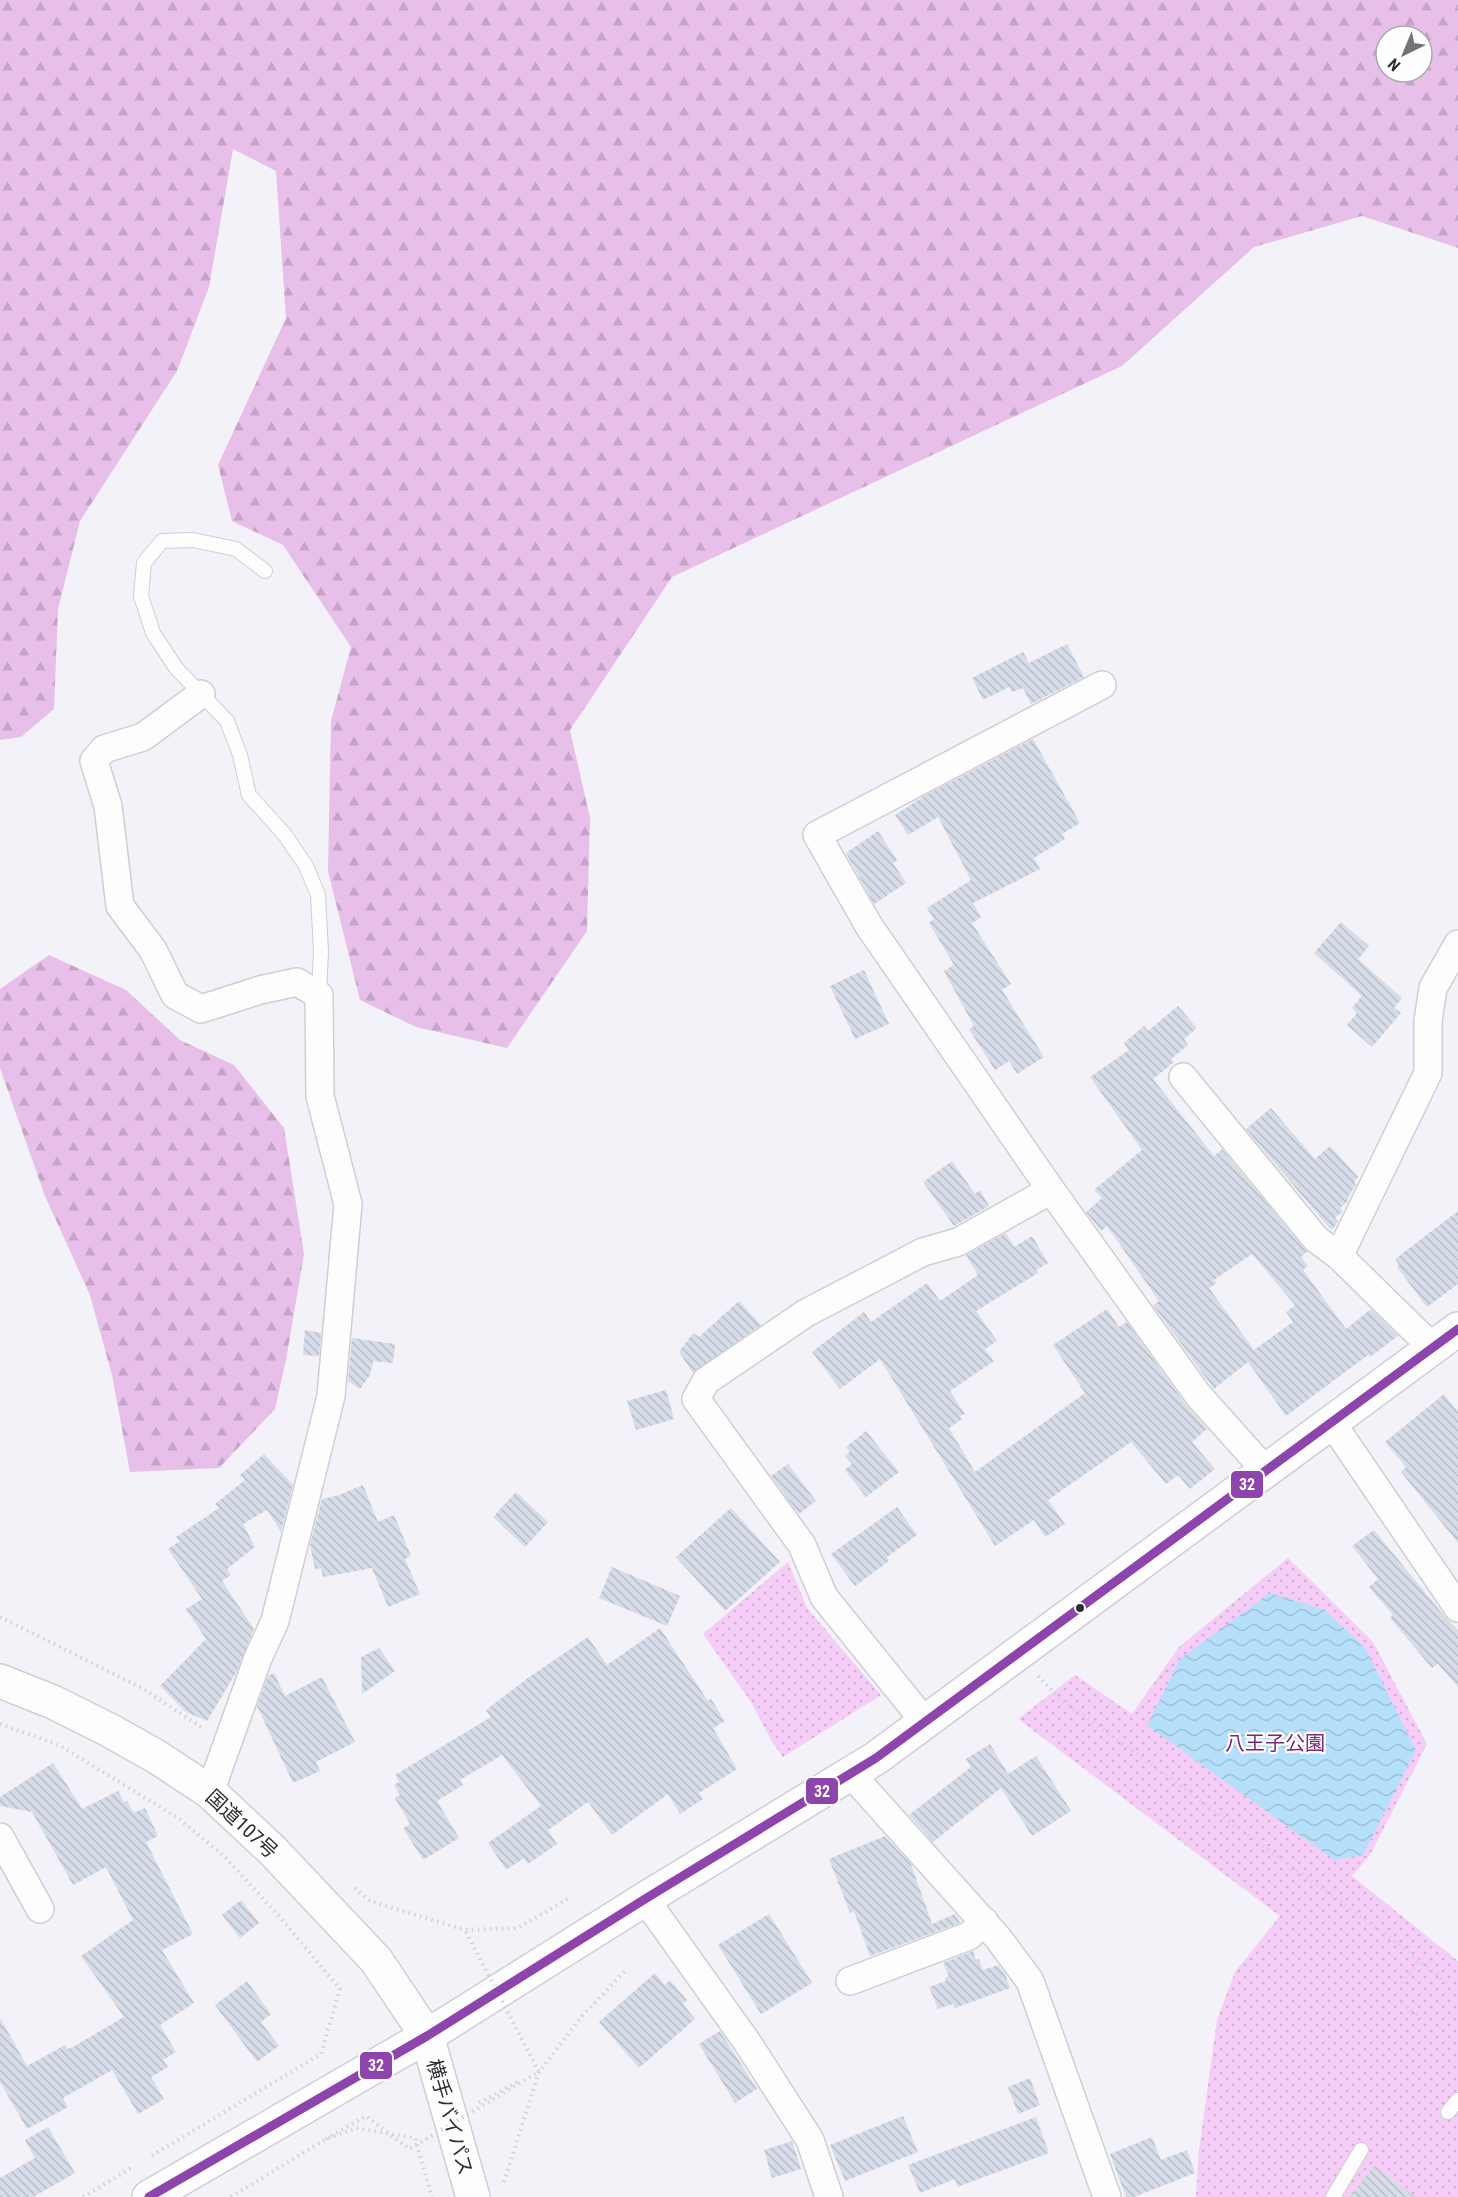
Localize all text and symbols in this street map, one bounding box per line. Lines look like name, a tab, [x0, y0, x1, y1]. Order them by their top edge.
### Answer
north arrow	[1374, 24, 1434, 84]
text: N	[1384, 54, 1404, 75]
line badge: 32	[1230, 1470, 1264, 1499]
text: 32	[1239, 1475, 1255, 1494]
unlabelled marker	[1074, 1602, 1086, 1614]
park label: 八王子公園	[1225, 1731, 1325, 1755]
line badge: 32	[805, 1777, 839, 1805]
text: 32	[814, 1782, 830, 1801]
street label: 国道107号	[201, 1785, 283, 1863]
line badge: 32	[359, 2051, 393, 2080]
text: 32	[368, 2056, 384, 2075]
street label: 横手バイパス	[422, 2056, 478, 2178]

